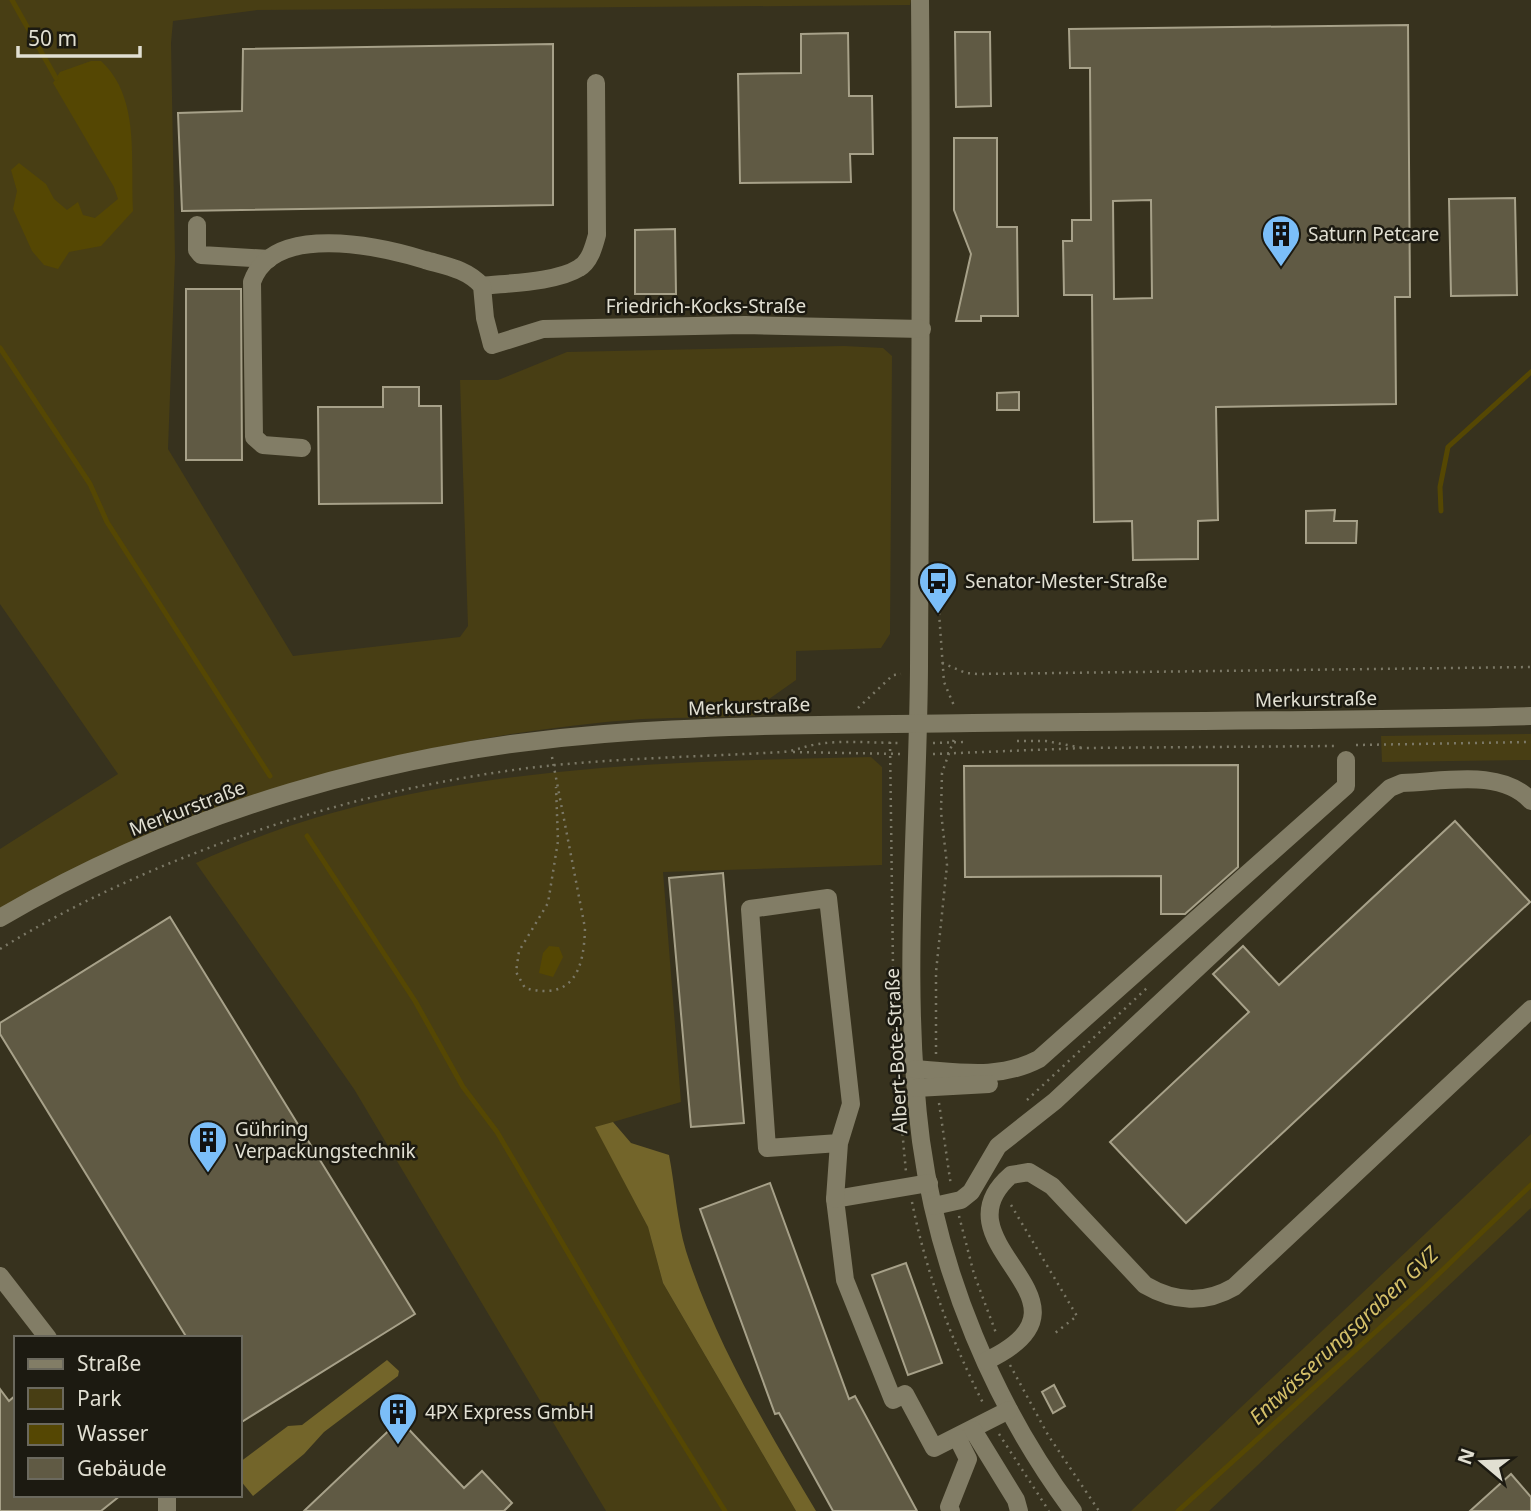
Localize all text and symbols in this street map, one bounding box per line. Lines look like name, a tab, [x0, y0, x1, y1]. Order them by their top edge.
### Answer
scale bar	[18, 14, 140, 58]
text: 50 m	[28, 24, 77, 52]
building icon: Saturn Petcare	[1260, 213, 1302, 268]
place label: Saturn Petcare	[1308, 221, 1439, 247]
street label: Friedrich-Kocks-Straße	[606, 293, 806, 319]
bus stop icon: Senator-Mester-Straße	[917, 560, 959, 615]
place label: Senator-Mester-Straße	[965, 568, 1168, 594]
street label: Merkurstraße	[1255, 685, 1377, 713]
street label: Merkurstraße	[687, 691, 811, 721]
street label: Merkurstraße	[125, 774, 249, 842]
street label: Albert-Bote-Straße	[879, 967, 913, 1135]
place label: Gühring Verpackungstechnik	[235, 1116, 416, 1164]
building icon: Gühring Verpackungstechnik	[187, 1119, 229, 1174]
water label: Entwässerungsgraben GVZ	[1243, 1239, 1445, 1430]
legend	[14, 1336, 242, 1497]
text: Straße	[77, 1349, 141, 1377]
text: Park	[77, 1384, 122, 1412]
building icon: 4PX Express GmbH	[377, 1391, 419, 1446]
place label: 4PX Express GmbH	[425, 1399, 594, 1425]
text: Wasser	[77, 1419, 149, 1447]
north arrow	[1447, 1427, 1517, 1497]
text: N	[1451, 1445, 1481, 1468]
text: Gebäude	[77, 1454, 167, 1482]

